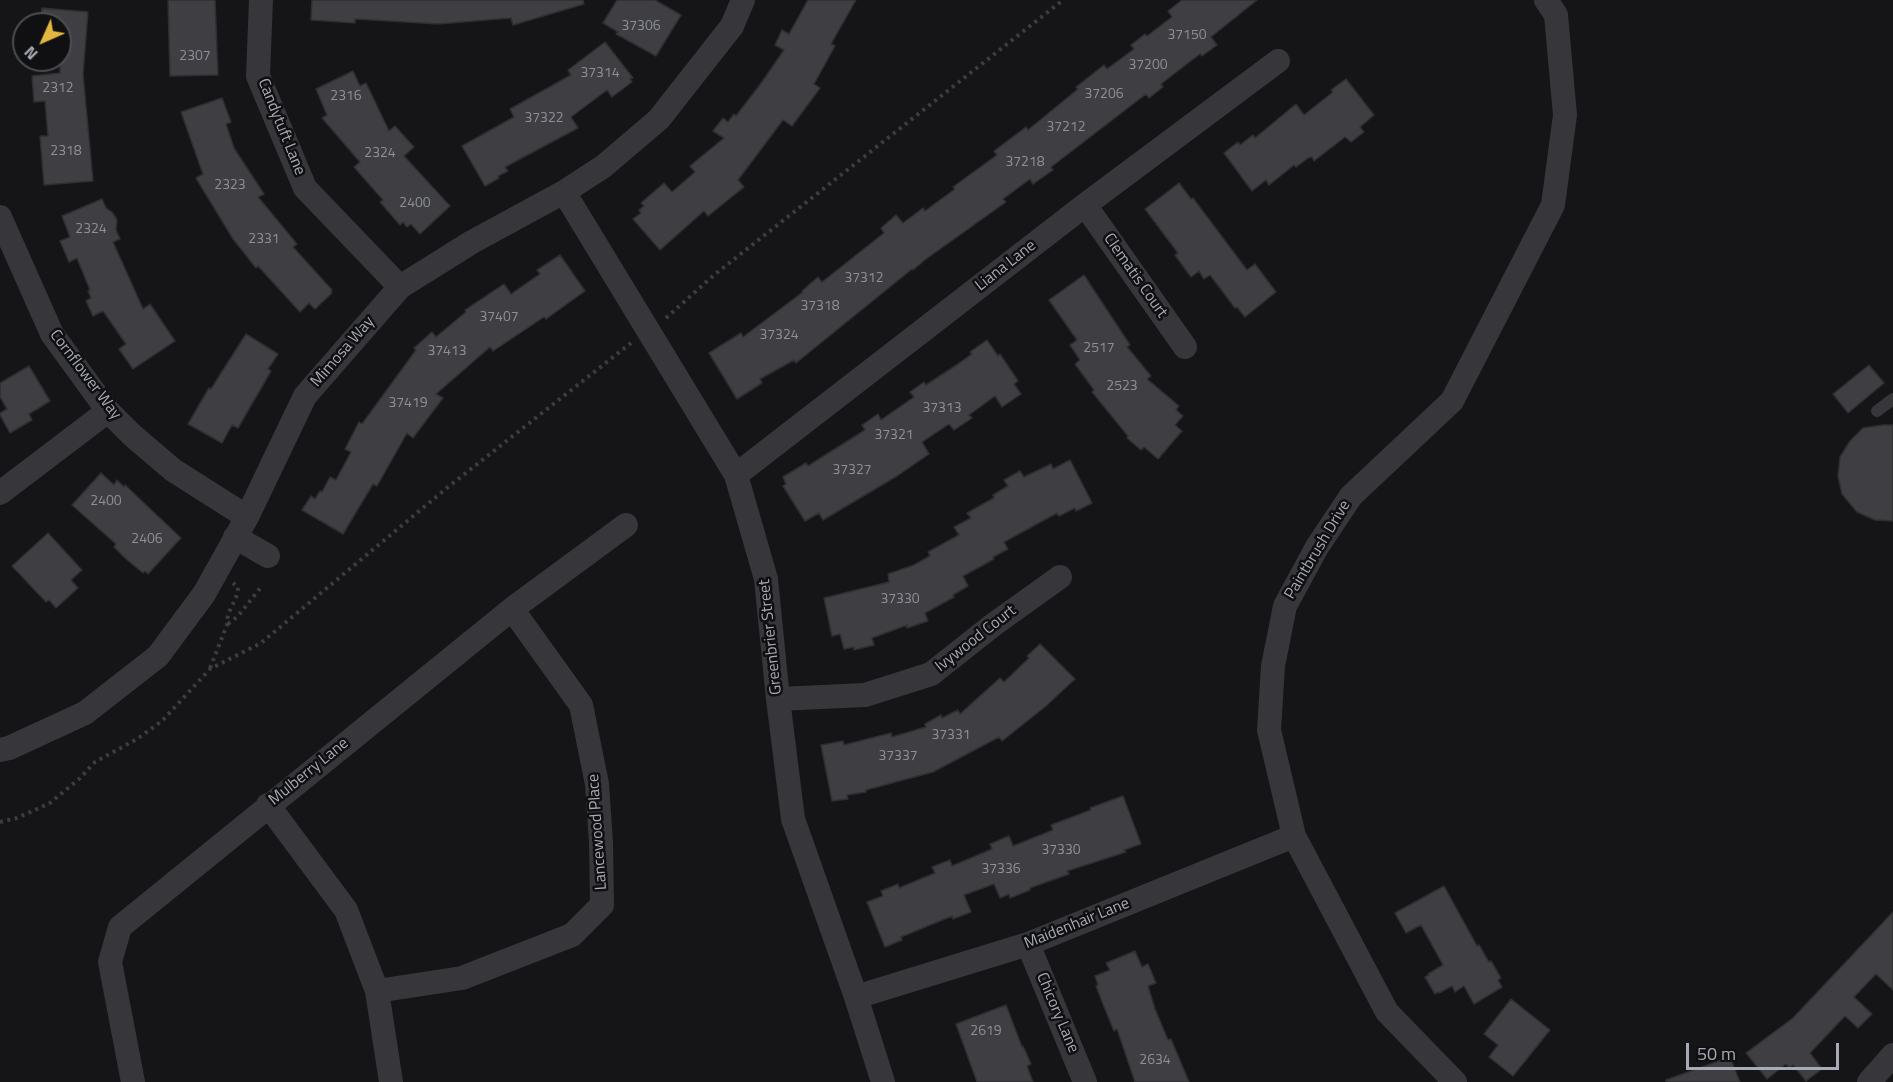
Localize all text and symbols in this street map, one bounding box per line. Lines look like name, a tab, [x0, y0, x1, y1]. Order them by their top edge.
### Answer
north arrow	[12, 12, 72, 72]
house number: 37306	[621, 19, 661, 35]
house number: 37150	[1167, 28, 1207, 44]
text: N	[18, 41, 43, 66]
house number: 2307	[179, 49, 211, 65]
house number: 37200	[1128, 58, 1168, 74]
house number: 37314	[580, 66, 620, 82]
street label: Candytuft Lane	[253, 76, 309, 178]
house number: 2312	[42, 81, 74, 97]
house number: 37206	[1084, 87, 1124, 103]
house number: 2316	[330, 89, 362, 105]
house number: 37322	[524, 111, 564, 127]
house number: 37212	[1046, 120, 1086, 136]
house number: 2318	[50, 144, 82, 160]
house number: 2324	[364, 146, 396, 162]
house number: 37218	[1005, 155, 1045, 171]
house number: 2323	[214, 178, 246, 194]
house number: 2400	[399, 196, 431, 212]
house number: 2324	[75, 222, 107, 238]
street label: Clematis Court	[1099, 230, 1171, 322]
house number: 2331	[248, 232, 280, 248]
street label: Liana Lane	[972, 236, 1040, 296]
house number: 37312	[844, 271, 884, 287]
house number: 37318	[800, 299, 840, 315]
house number: 37407	[479, 310, 519, 326]
street label: Mimosa Way	[307, 313, 379, 391]
street label: Cornflower Way	[45, 326, 125, 424]
house number: 37324	[759, 328, 799, 344]
house number: 2517	[1083, 341, 1115, 357]
house number: 37413	[427, 344, 467, 360]
house number: 2523	[1106, 379, 1138, 395]
house number: 37419	[388, 396, 428, 412]
house number: 37313	[922, 401, 962, 417]
house number: 37321	[874, 428, 914, 444]
house number: 37327	[832, 463, 872, 479]
house number: 2400	[90, 494, 122, 510]
street label: Paintbrush Drive	[1281, 497, 1355, 603]
house number: 2406	[131, 532, 163, 548]
street label: Greenbrier Street	[755, 578, 787, 696]
house number: 37330	[880, 592, 920, 608]
street label: Ivywood Court	[932, 602, 1020, 676]
house number: 37331	[931, 728, 971, 744]
street label: Mulberry Lane	[265, 734, 353, 810]
house number: 37337	[878, 749, 918, 765]
street label: Lancewood Place	[584, 773, 612, 891]
house number: 37330	[1041, 843, 1081, 859]
house number: 37336	[981, 862, 1021, 878]
street label: Maidenhair Lane	[1022, 894, 1132, 954]
street label: Chicory Lane	[1032, 970, 1082, 1056]
house number: 2619	[970, 1024, 1002, 1040]
scale bar	[1689, 1031, 1842, 1069]
text: 50 m	[1697, 1040, 1736, 1067]
house number: 2634	[1139, 1053, 1171, 1069]

